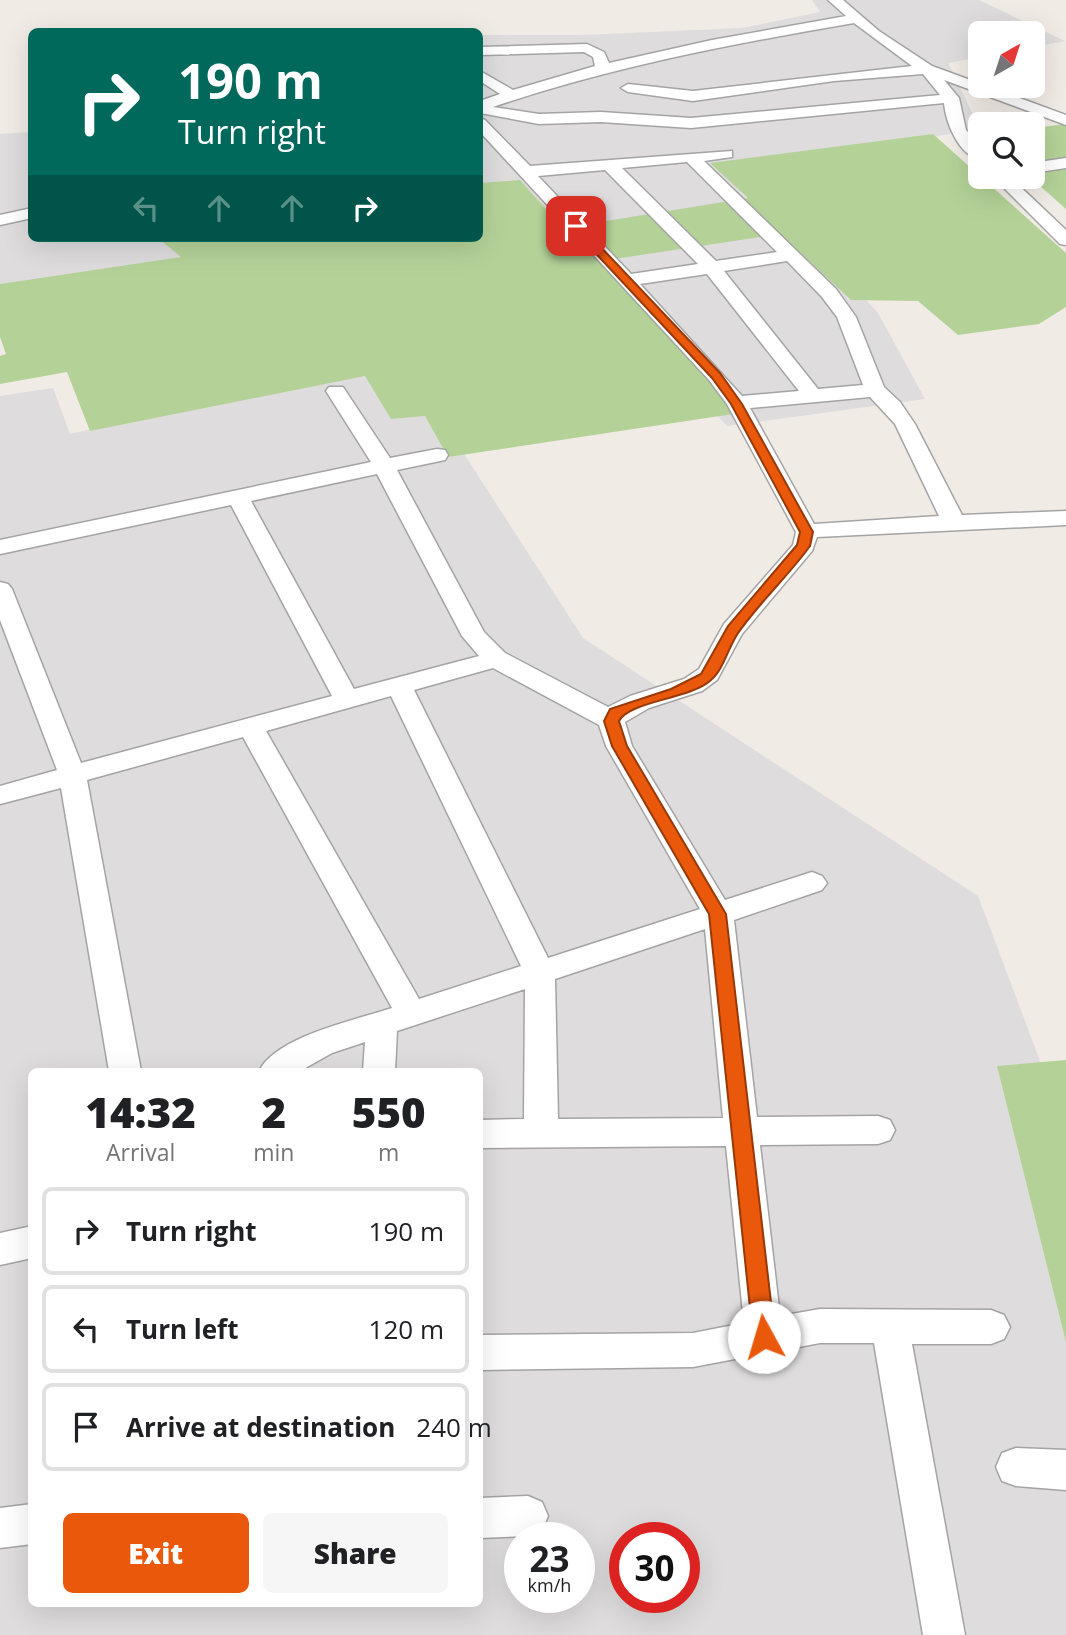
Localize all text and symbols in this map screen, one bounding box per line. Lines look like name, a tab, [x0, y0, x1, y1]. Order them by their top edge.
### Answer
north arrow	[968, 21, 1045, 98]
map controls	[968, 21, 1045, 189]
text: 190 m	[178, 47, 323, 113]
icon: right	[63, 56, 154, 147]
text: Turn right	[178, 110, 326, 153]
button: search	[968, 112, 1045, 189]
icon: left	[127, 189, 165, 227]
icon: ahead	[200, 189, 238, 227]
icon: ahead	[273, 189, 311, 227]
icon: right	[346, 189, 384, 227]
pin	[546, 196, 606, 256]
icon: arrive	[557, 207, 595, 245]
text: 14:32	[85, 1083, 196, 1140]
text: 2	[262, 1083, 286, 1140]
text: 550	[352, 1083, 426, 1140]
text: Arrival	[106, 1136, 175, 1168]
text: min	[253, 1136, 294, 1168]
text: m	[378, 1136, 399, 1168]
icon: right	[67, 1212, 105, 1250]
text: Turn right	[126, 1213, 257, 1249]
text: 190 m	[369, 1213, 444, 1249]
position arrow	[727, 1300, 801, 1374]
icon: left	[67, 1310, 105, 1348]
text: Turn left	[126, 1311, 238, 1347]
text: 120 m	[369, 1311, 444, 1347]
icon: arrive	[67, 1408, 105, 1446]
text: Arrive at destination	[126, 1409, 395, 1445]
text: 240 m	[416, 1409, 492, 1445]
button: Exit	[63, 1513, 249, 1593]
button: Share	[263, 1513, 448, 1593]
speed limit sign: 30	[609, 1522, 700, 1613]
text: 23	[529, 1535, 570, 1582]
text: km/h	[528, 1573, 571, 1597]

